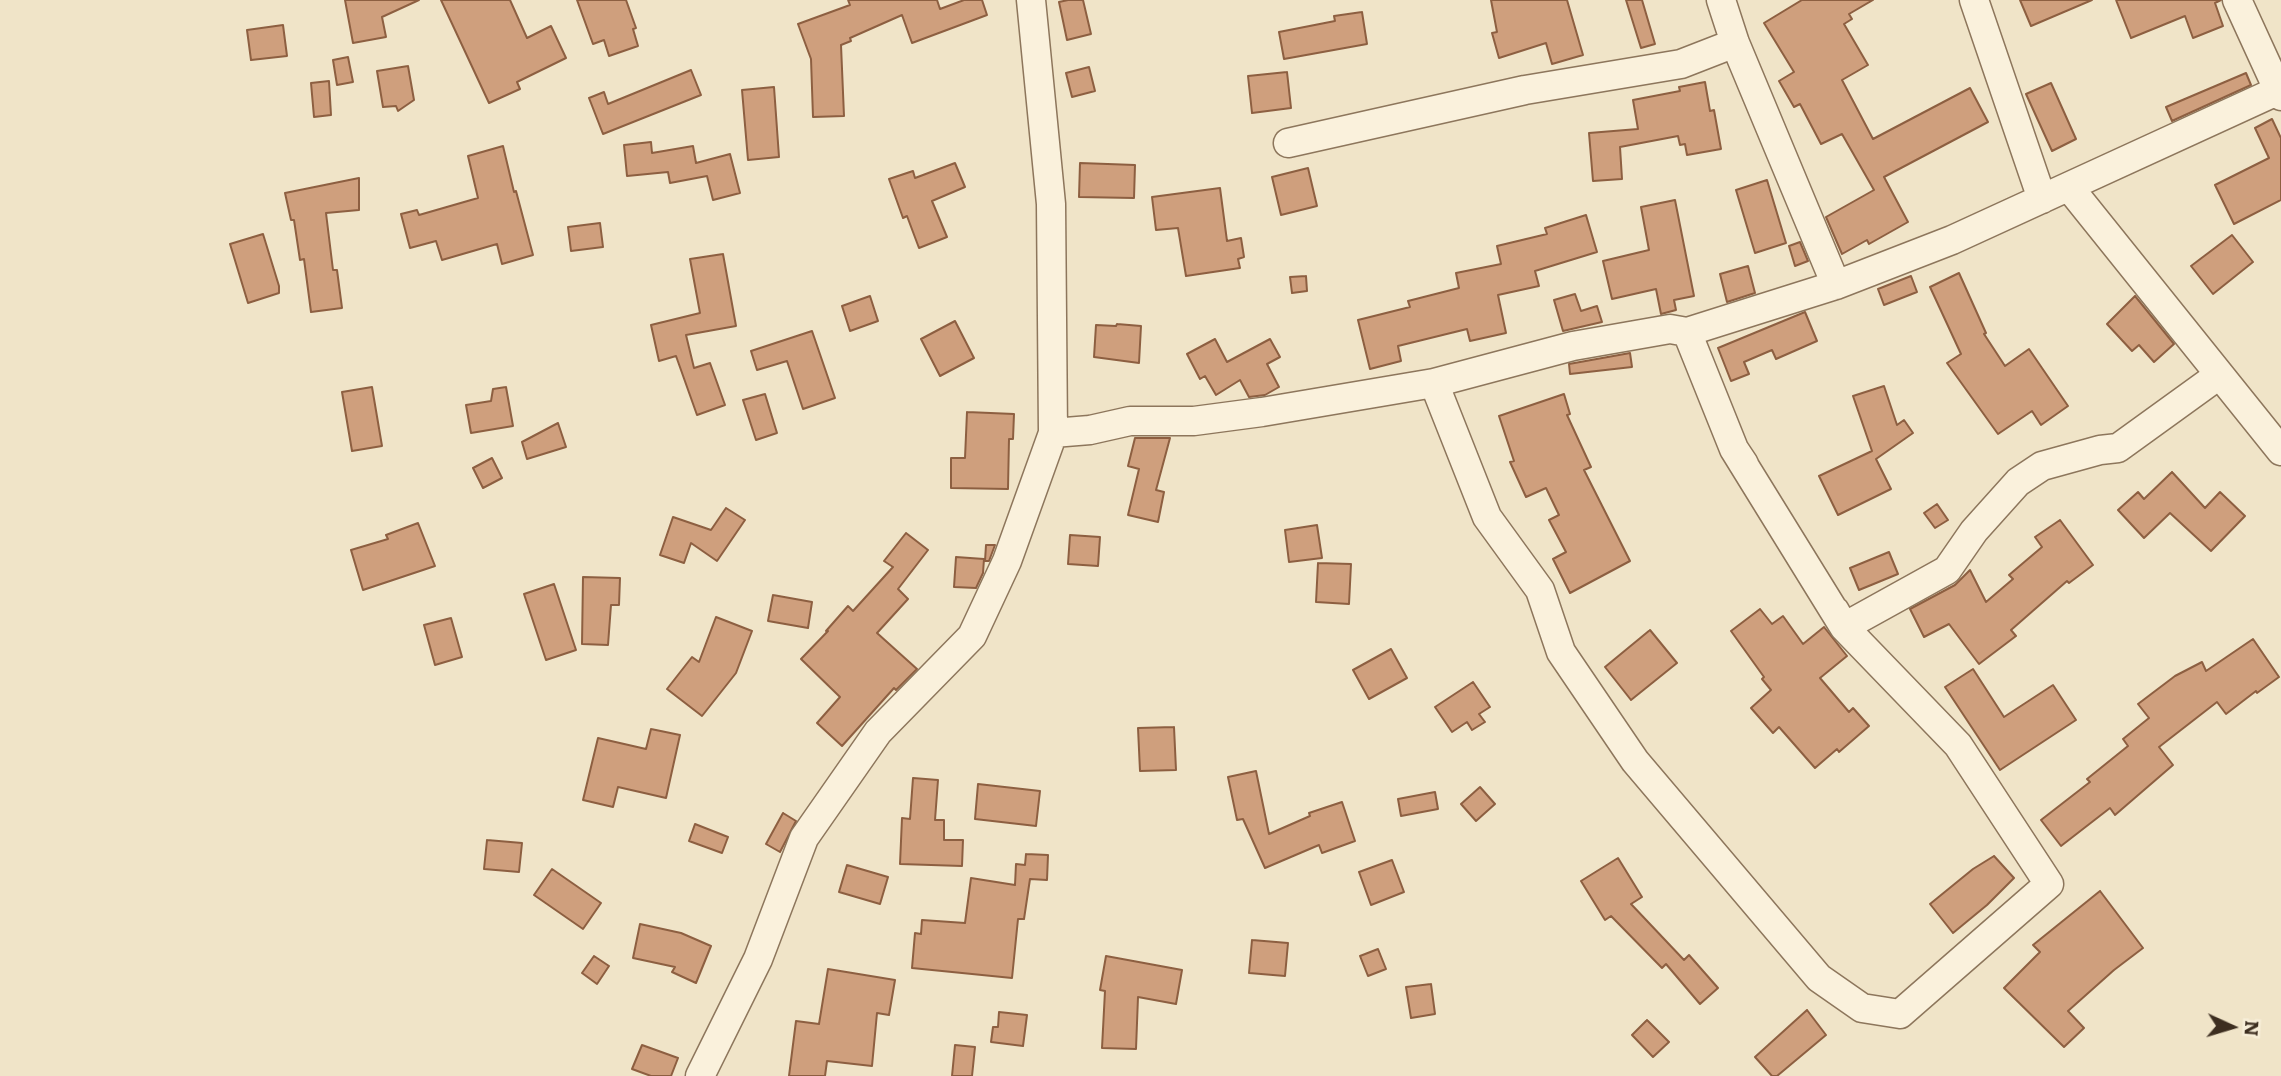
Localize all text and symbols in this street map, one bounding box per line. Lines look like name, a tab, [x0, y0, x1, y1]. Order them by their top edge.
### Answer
north arrow	[2197, 992, 2267, 1062]
text: N	[2238, 1020, 2267, 1037]

